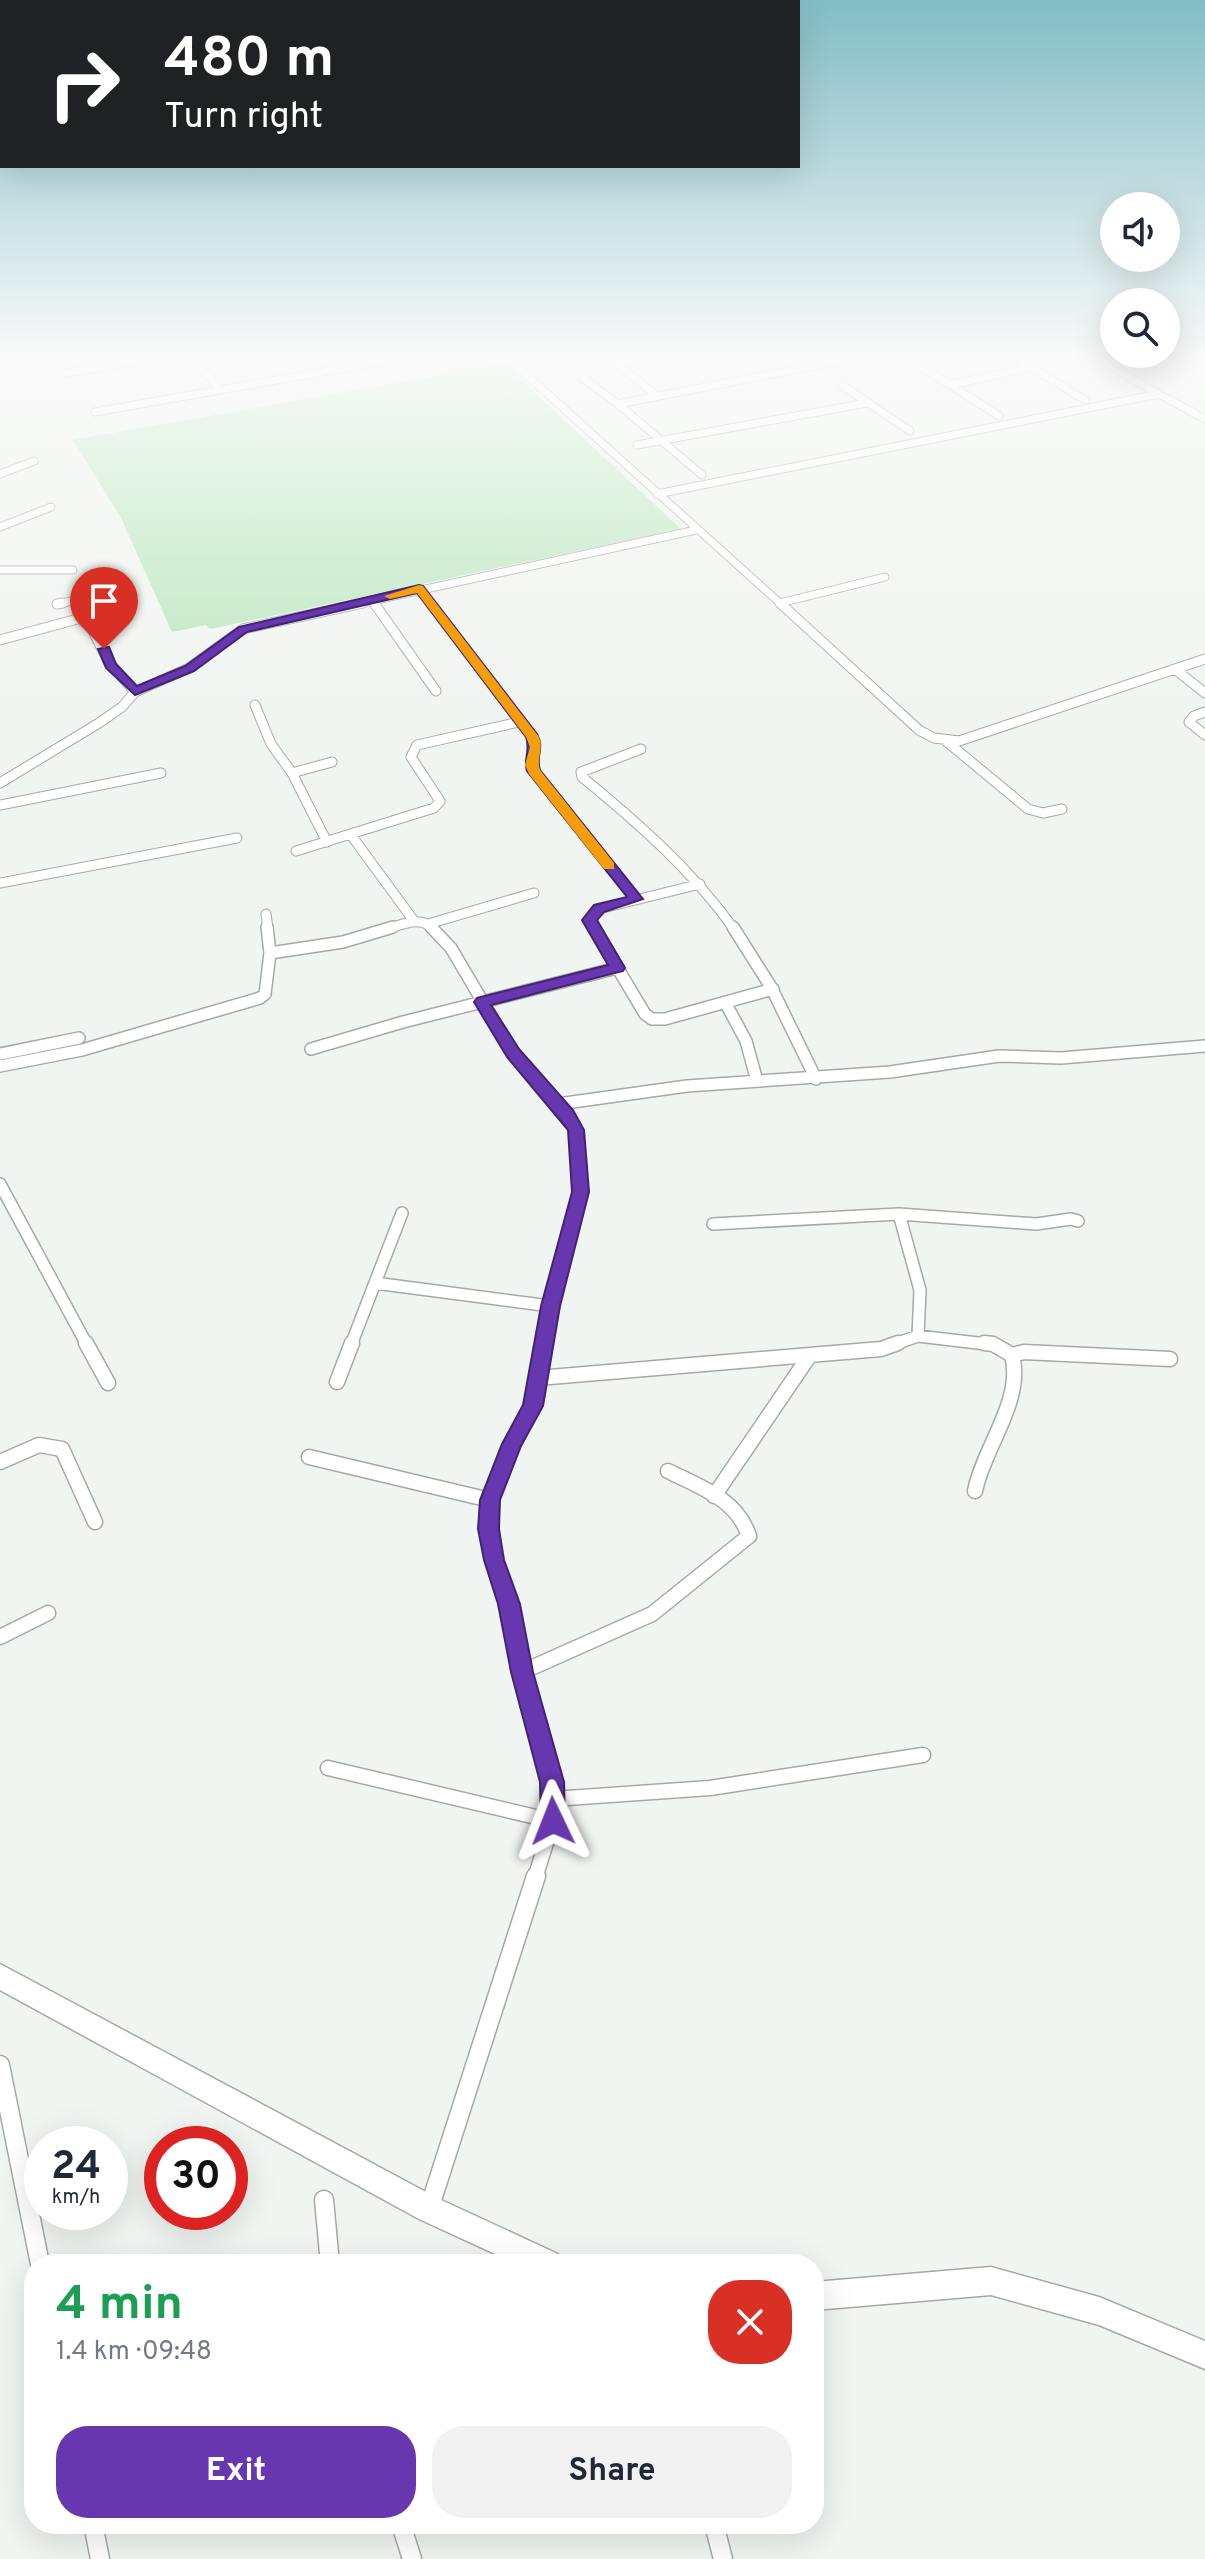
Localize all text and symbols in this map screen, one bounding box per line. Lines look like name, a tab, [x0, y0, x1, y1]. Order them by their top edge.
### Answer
text: 480 m	[164, 26, 334, 96]
icon: right	[32, 32, 136, 136]
text: Turn right	[164, 95, 323, 141]
map controls	[1100, 192, 1180, 368]
button: sound	[1100, 192, 1180, 272]
button: search	[1100, 288, 1180, 368]
pin	[70, 567, 138, 649]
icon: arrive	[82, 579, 126, 623]
position arrow	[511, 1779, 595, 1863]
speed limit sign: 30	[144, 2126, 248, 2230]
text: 24	[51, 2143, 101, 2193]
text: km/h	[52, 2185, 100, 2211]
text: 4 min	[56, 2276, 183, 2336]
button: close	[708, 2280, 792, 2364]
text: 1.4 km · 09:48	[56, 2336, 212, 2369]
button: Exit	[56, 2426, 416, 2518]
button: Share	[432, 2426, 792, 2518]

